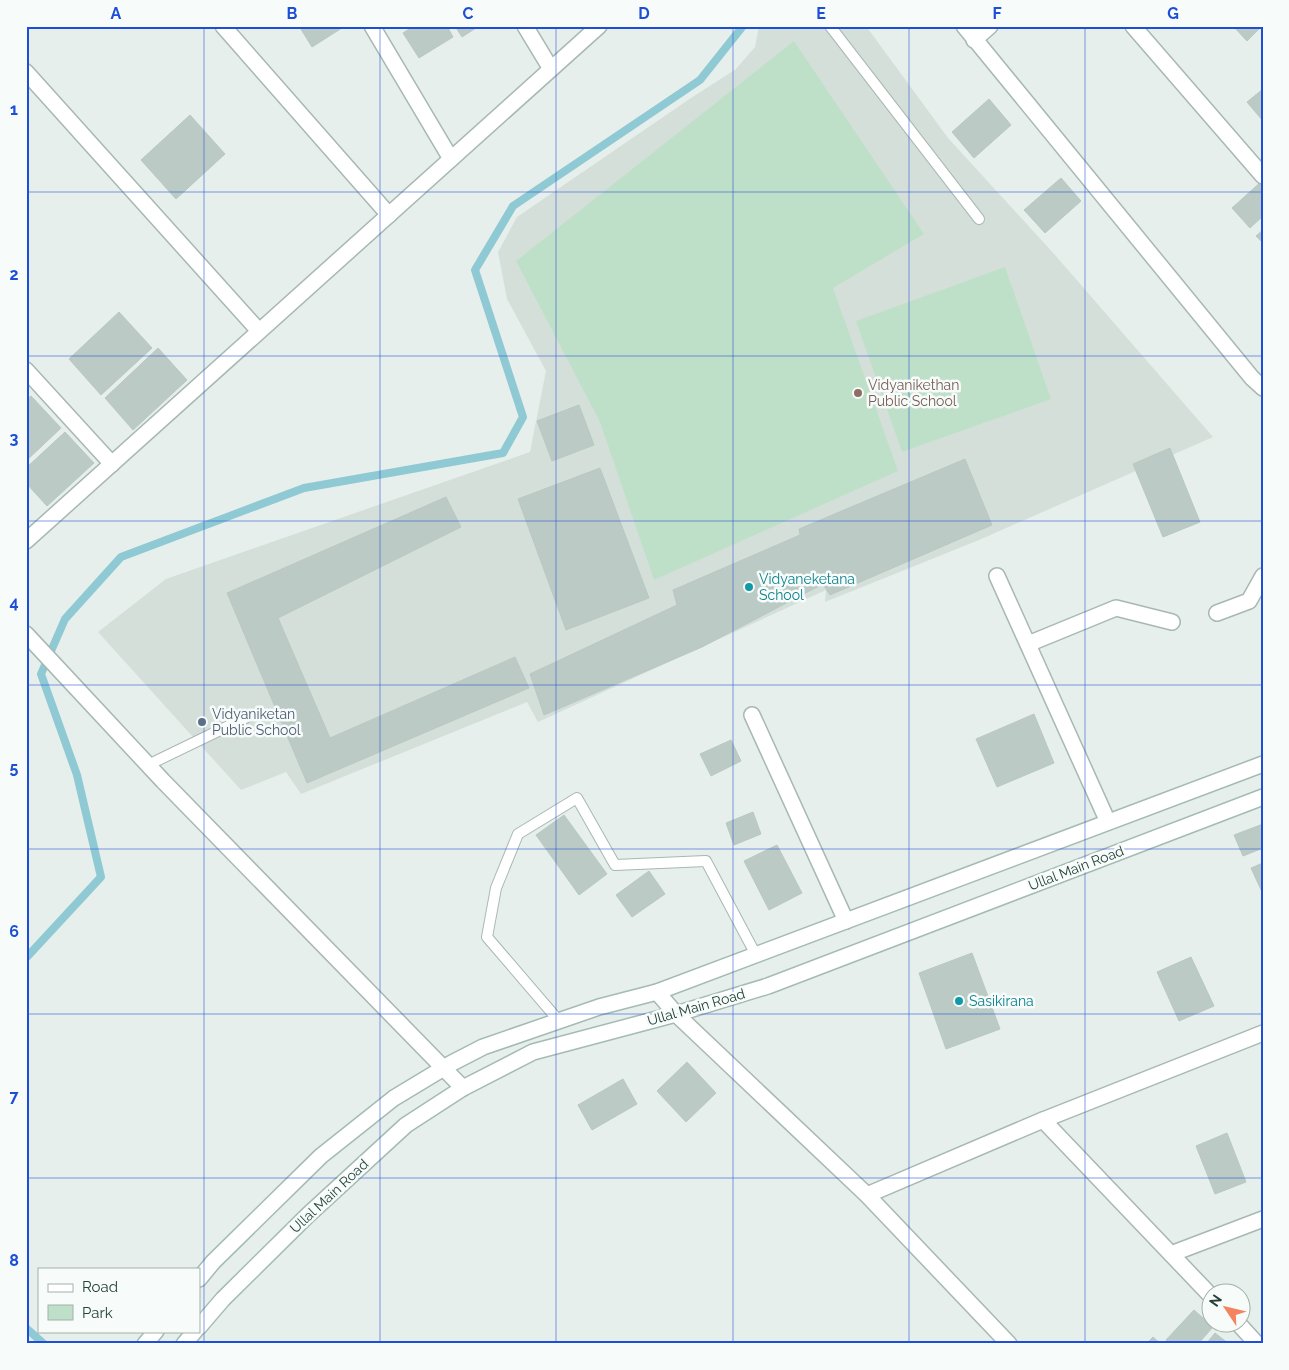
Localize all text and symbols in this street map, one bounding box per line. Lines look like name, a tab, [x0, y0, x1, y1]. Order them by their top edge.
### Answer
text: A	[111, 4, 122, 23]
text: B	[287, 4, 298, 23]
text: C	[463, 4, 474, 23]
text: D	[638, 4, 650, 23]
text: E	[816, 4, 826, 23]
text: F	[992, 4, 1002, 23]
text: G	[1167, 4, 1179, 23]
text: 1	[10, 100, 18, 119]
text: 2	[9, 265, 19, 284]
place label: Vidyanikethan Public School	[868, 377, 959, 409]
marker: Vidyanikethan Public School	[852, 387, 864, 399]
text: 3	[10, 429, 19, 448]
place label: Vidyaneketana School	[759, 571, 855, 603]
marker: Vidyaneketana School	[743, 581, 755, 593]
text: 4	[9, 593, 19, 612]
place label: Vidyaniketan Public School	[212, 706, 301, 738]
marker: Vidyaniketan Public School	[196, 716, 208, 728]
text: 5	[10, 758, 19, 777]
street label: Ullal Main Road	[1026, 842, 1126, 894]
text: 6	[9, 922, 19, 941]
street label: Ullal Main Road	[645, 985, 747, 1029]
place label: Sasikirana	[969, 993, 1034, 1009]
marker: Sasikirana	[953, 995, 965, 1007]
text: 7	[10, 1087, 19, 1106]
street label: Ullal Main Road	[287, 1156, 371, 1236]
text: 8	[9, 1251, 19, 1270]
legend	[38, 1268, 200, 1332]
text: Road	[82, 1278, 118, 1296]
north arrow	[1202, 1282, 1252, 1332]
text: N	[1206, 1292, 1225, 1310]
text: Park	[82, 1304, 113, 1322]

